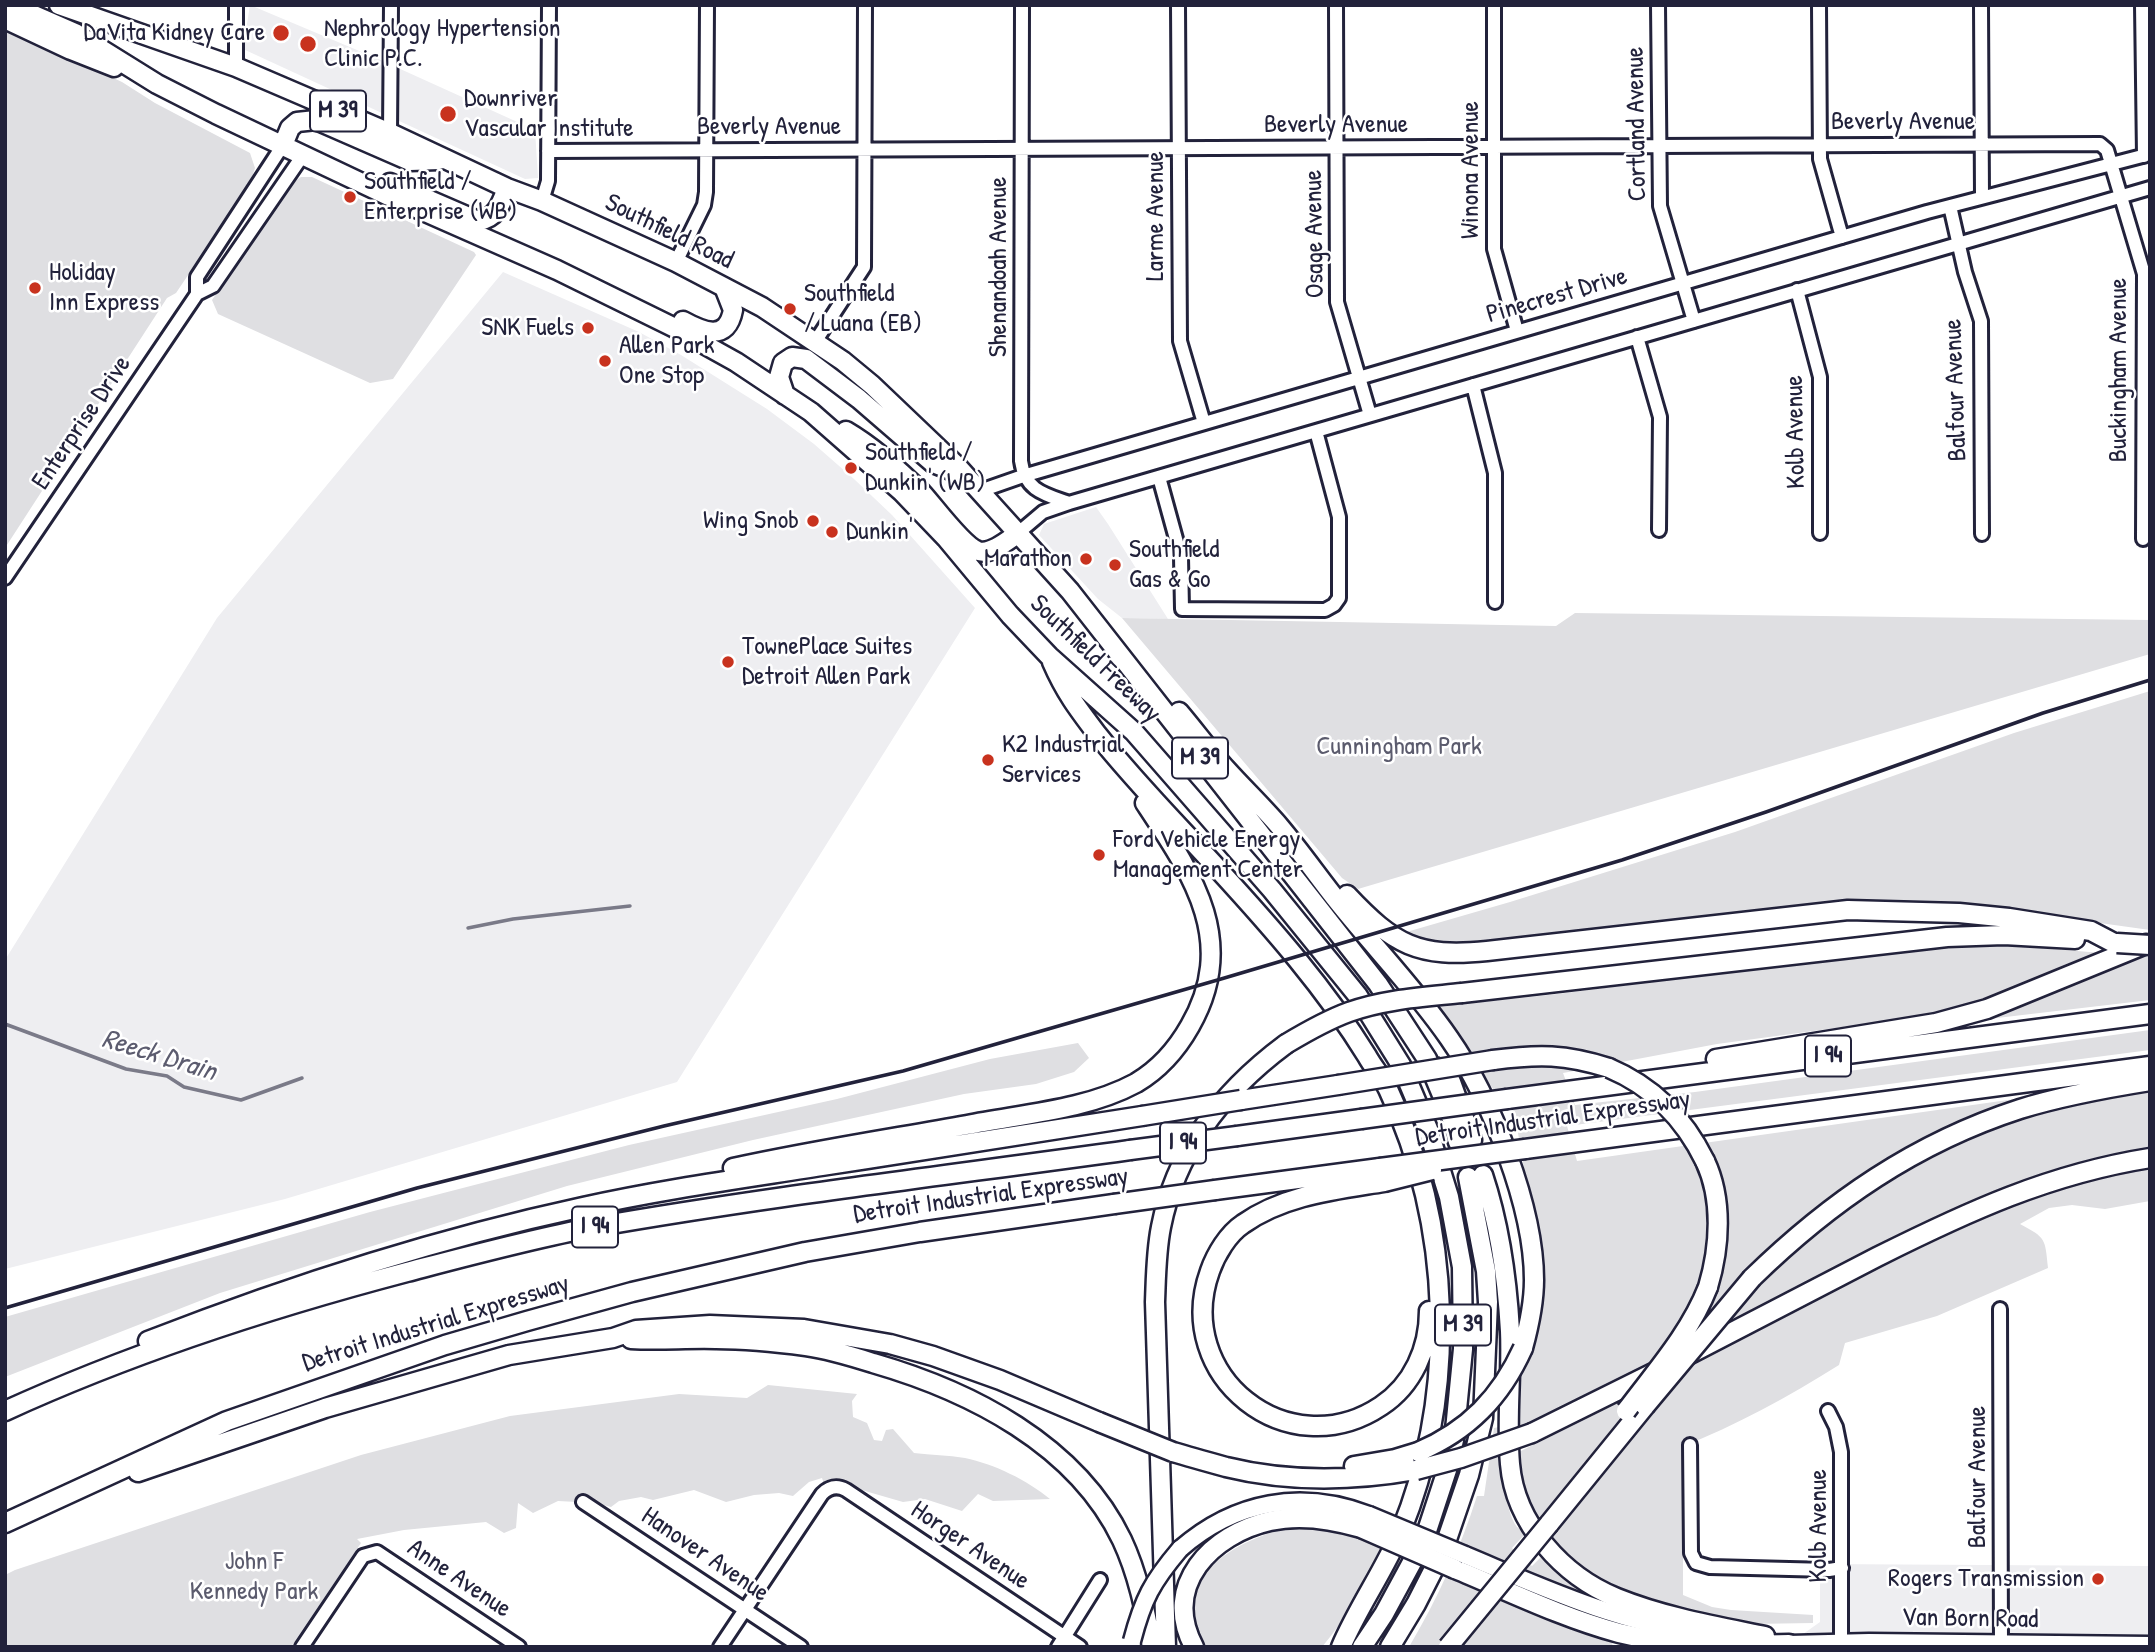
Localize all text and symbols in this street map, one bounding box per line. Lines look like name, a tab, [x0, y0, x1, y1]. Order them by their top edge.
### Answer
place label: Nephrology Hypertension Clinic P.C.	[324, 13, 560, 74]
place label: DaVita Kidney Care	[83, 17, 265, 49]
marker: DaVita Kidney Care	[271, 23, 291, 43]
marker: Nephrology Hypertension Clinic P.C.	[298, 34, 318, 54]
street label: Cortland Avenue	[1620, 46, 1654, 202]
place label: Downriver Vascular Institute	[464, 83, 634, 144]
road number: M 39	[310, 90, 366, 132]
street label: Winona Avenue	[1455, 101, 1487, 239]
marker: Downriver Vascular Institute	[438, 104, 458, 124]
street label: Beverly Avenue	[1831, 106, 1975, 138]
street label: Beverly Avenue	[1264, 109, 1408, 141]
street label: Beverly Avenue	[697, 111, 841, 143]
street label: Larme Avenue	[1140, 151, 1172, 281]
place label: Southfield / Enterprise (WB)	[364, 166, 517, 228]
street label: Osage Avenue	[1298, 169, 1332, 299]
street label: Shenandoah Avenue	[983, 177, 1015, 357]
street label: Southfield Road	[600, 187, 738, 277]
marker: Southfield / Enterprise (WB)	[342, 189, 358, 205]
place label: Holiday Inn Express	[49, 257, 159, 318]
street label: Pinecrest Drive	[1483, 261, 1631, 331]
place label: Southfield / Luana (EB)	[804, 278, 922, 340]
street label: Buckingham Avenue	[2103, 278, 2135, 462]
marker: Holiday Inn Express	[27, 280, 43, 296]
marker: Southfield / Luana (EB)	[782, 301, 798, 317]
place label: SNK Fuels	[481, 312, 574, 344]
street label: Balfour Avenue	[1938, 318, 1974, 462]
marker: SNK Fuels	[580, 320, 596, 336]
place label: Allen Park One Stop	[619, 330, 714, 392]
street label: Enterprise Drive	[26, 350, 138, 496]
marker: Allen Park One Stop	[597, 353, 613, 369]
street label: Kolb Avenue	[1779, 375, 1813, 489]
place label: Southfield / Dunkin' (WB)	[865, 437, 985, 498]
marker: Southfield / Dunkin' (WB)	[843, 460, 859, 476]
place label: Wing Snob	[703, 505, 799, 537]
marker: Wing Snob	[805, 513, 821, 529]
place label: Dunkin'	[846, 516, 913, 548]
marker: Dunkin'	[824, 524, 840, 540]
place label: Southfield Gas & Go	[1129, 534, 1219, 596]
place label: Marathon	[984, 543, 1072, 575]
marker: Marathon	[1078, 551, 1094, 567]
marker: Southfield Gas & Go	[1107, 557, 1123, 573]
street label: Southfield Freeway	[1023, 589, 1167, 729]
place label: TownePlace Suites Detroit Allen Park	[742, 631, 912, 692]
marker: TownePlace Suites Detroit Allen Park	[720, 654, 736, 670]
place label: K2 Industrial Services	[1002, 729, 1124, 790]
park label: Cunningham Park	[1316, 731, 1482, 763]
road number: M 39	[1172, 738, 1228, 778]
marker: K2 Industrial Services	[980, 752, 996, 768]
place label: Ford Vehicle Energy Management Center	[1113, 824, 1303, 886]
marker: Ford Vehicle Energy Management Center	[1091, 847, 1107, 863]
water label: Reeck Drain	[98, 1023, 220, 1089]
road number: I 94	[1805, 1036, 1851, 1076]
street label: Detroit Industrial Expressway	[1414, 1084, 1692, 1154]
road number: I 94	[1160, 1122, 1206, 1163]
street label: Detroit Industrial Expressway	[852, 1161, 1130, 1231]
road number: I 94	[572, 1206, 618, 1247]
street label: Detroit Industrial Expressway	[299, 1269, 573, 1379]
road number: M 39	[1435, 1304, 1491, 1345]
street label: Balfour Avenue	[1962, 1406, 1994, 1548]
street label: Kolb Avenue	[1803, 1469, 1835, 1583]
street label: Horger Avenue	[905, 1495, 1035, 1597]
street label: Hanover Avenue	[635, 1501, 775, 1609]
street label: Anne Avenue	[401, 1533, 517, 1625]
park label: John F Kennedy Park	[190, 1546, 318, 1608]
place label: Rogers Transmission	[1888, 1563, 2084, 1595]
marker: Rogers Transmission	[2090, 1571, 2106, 1587]
street label: Van Born Road	[1901, 1602, 2039, 1636]

